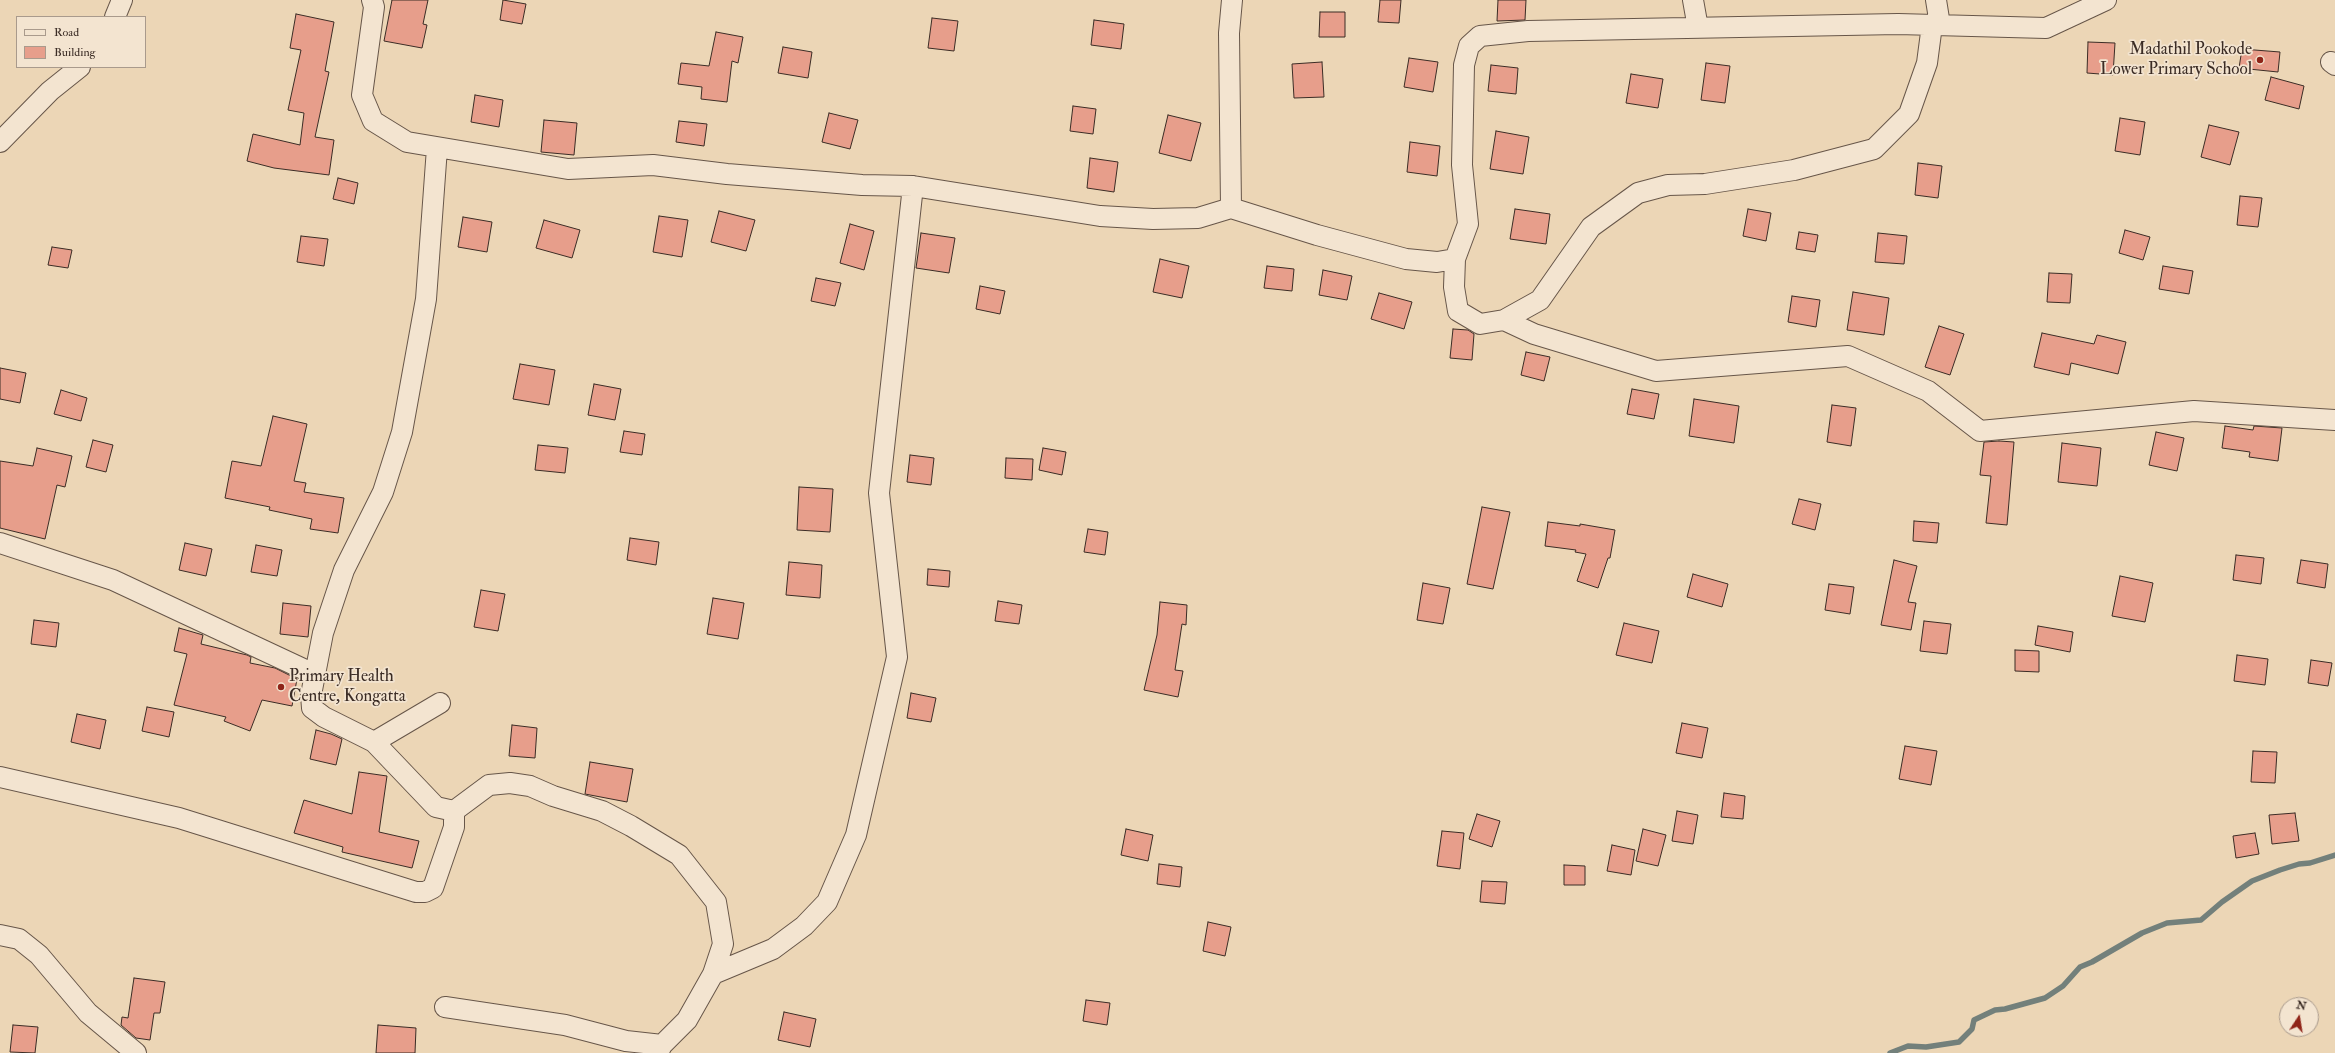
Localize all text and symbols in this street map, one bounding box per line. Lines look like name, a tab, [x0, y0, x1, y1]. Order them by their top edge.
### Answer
legend	[16, 16, 146, 68]
text: Road	[54, 25, 79, 40]
place label: Madathil Pookode Lower Primary School	[2100, 40, 2252, 80]
text: Building	[54, 45, 95, 60]
marker: Madathil Pookode Lower Primary School	[2255, 55, 2265, 65]
place label: Primary Health Centre, Kongatta	[289, 667, 406, 707]
marker: Primary Health Centre, Kongatta	[276, 682, 286, 692]
north arrow	[2279, 997, 2319, 1037]
text: N	[2295, 998, 2308, 1013]

